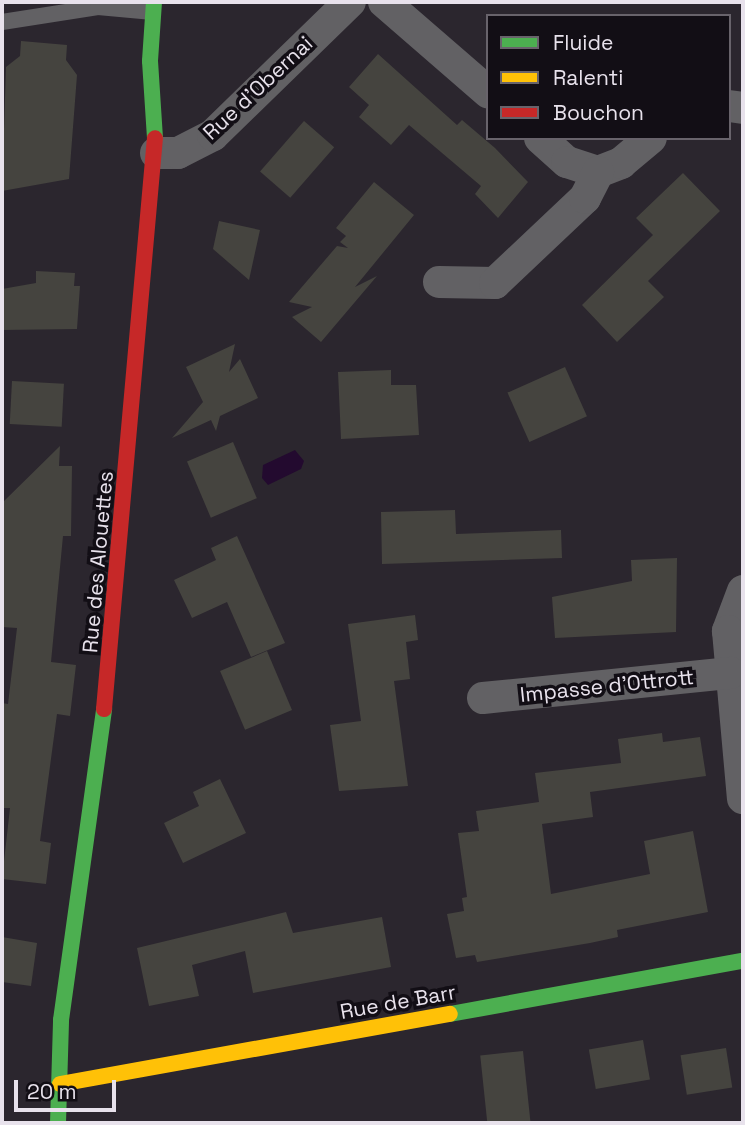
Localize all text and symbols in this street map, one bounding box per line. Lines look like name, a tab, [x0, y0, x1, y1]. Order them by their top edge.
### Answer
legend	[486, 14, 731, 140]
text: Fluide	[553, 29, 613, 56]
street label: Rue d'Obernai	[198, 31, 318, 145]
text: Ralenti	[553, 64, 623, 91]
text: Bouchon	[553, 99, 644, 126]
street label: Rue des Alouettes	[77, 470, 119, 654]
street label: Impasse d'Ottrott	[519, 664, 695, 708]
street label: Rue de Barr	[338, 979, 458, 1025]
scale bar	[18, 1066, 119, 1110]
text: 20 m	[27, 1078, 77, 1105]

